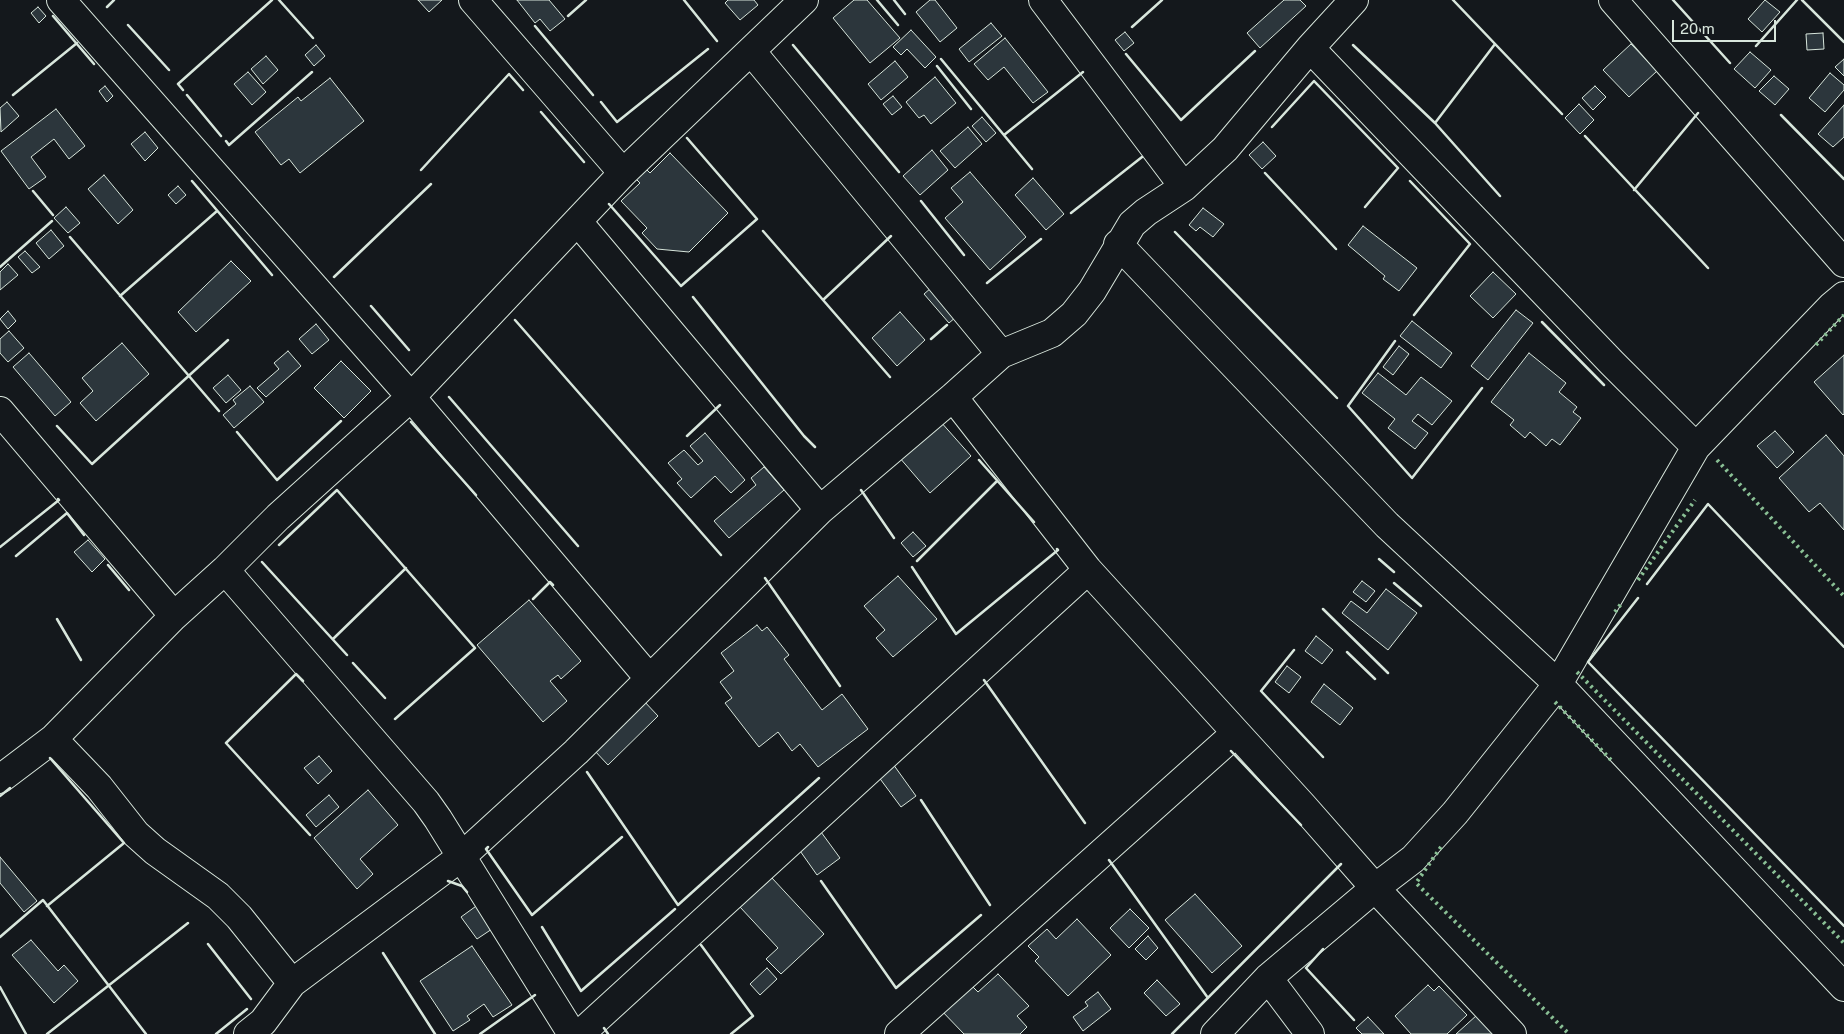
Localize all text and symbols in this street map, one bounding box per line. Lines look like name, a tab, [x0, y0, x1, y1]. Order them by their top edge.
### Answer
scale bar	[1674, 10, 1778, 42]
text: 20 m	[1680, 20, 1715, 37]

